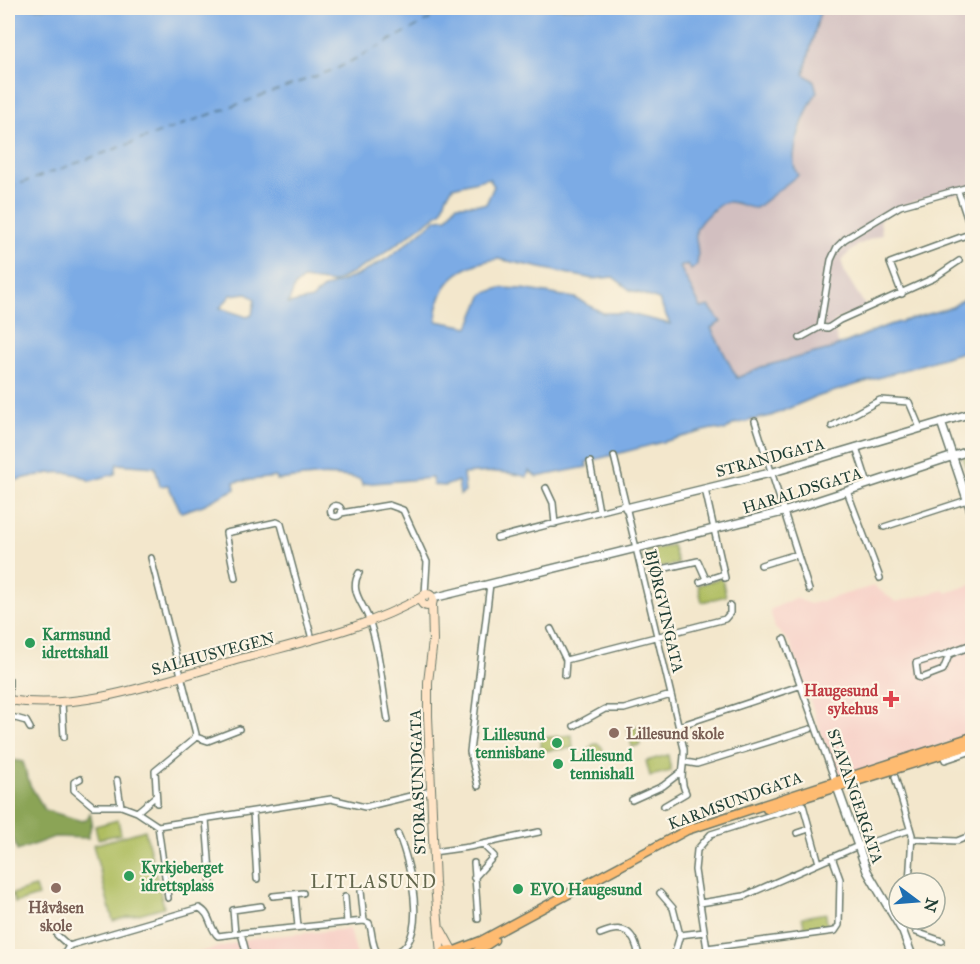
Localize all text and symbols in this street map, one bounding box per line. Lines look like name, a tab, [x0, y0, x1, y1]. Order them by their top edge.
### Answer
street label: STRANDGATA	[714, 434, 827, 481]
street label: HARALDSGATA	[740, 463, 864, 518]
street label: BJØRGVINGATA	[640, 548, 688, 675]
place label: Karmsund idrettshall	[42, 625, 112, 662]
street label: SALHUSVEGEN	[149, 628, 277, 679]
marker: Karmsund idrettshall	[23, 636, 37, 650]
place label: Haugesund sykehus	[804, 681, 879, 719]
marker: Haugesund sykehus	[882, 690, 900, 708]
street label: STORASUNDGATA	[405, 709, 430, 855]
place label: Lillesund skole	[626, 724, 724, 743]
place label: Lillesund tennisbane	[474, 725, 546, 762]
marker: Lillesund skole	[607, 726, 621, 740]
street label: STAVANGERGATA	[824, 726, 888, 866]
marker: Lillesund tennisbane	[550, 736, 564, 750]
place label: Lillesund tennishall	[569, 746, 635, 783]
marker: Lillesund tennishall	[551, 757, 565, 771]
street label: KARMSUNDGATA	[665, 767, 805, 834]
place label: Kyrkjeberget idrettsplass	[141, 858, 224, 896]
marker: Kyrkjeberget idrettsplass	[122, 869, 136, 883]
district label: LITLASUND	[311, 871, 437, 893]
north arrow	[887, 871, 947, 931]
place label: EVO Haugesund	[530, 880, 643, 900]
marker: Håvåsen skole	[49, 881, 63, 895]
marker: EVO Haugesund	[511, 882, 525, 896]
text: N	[920, 896, 942, 915]
place label: Håvåsen skole	[28, 898, 84, 935]

